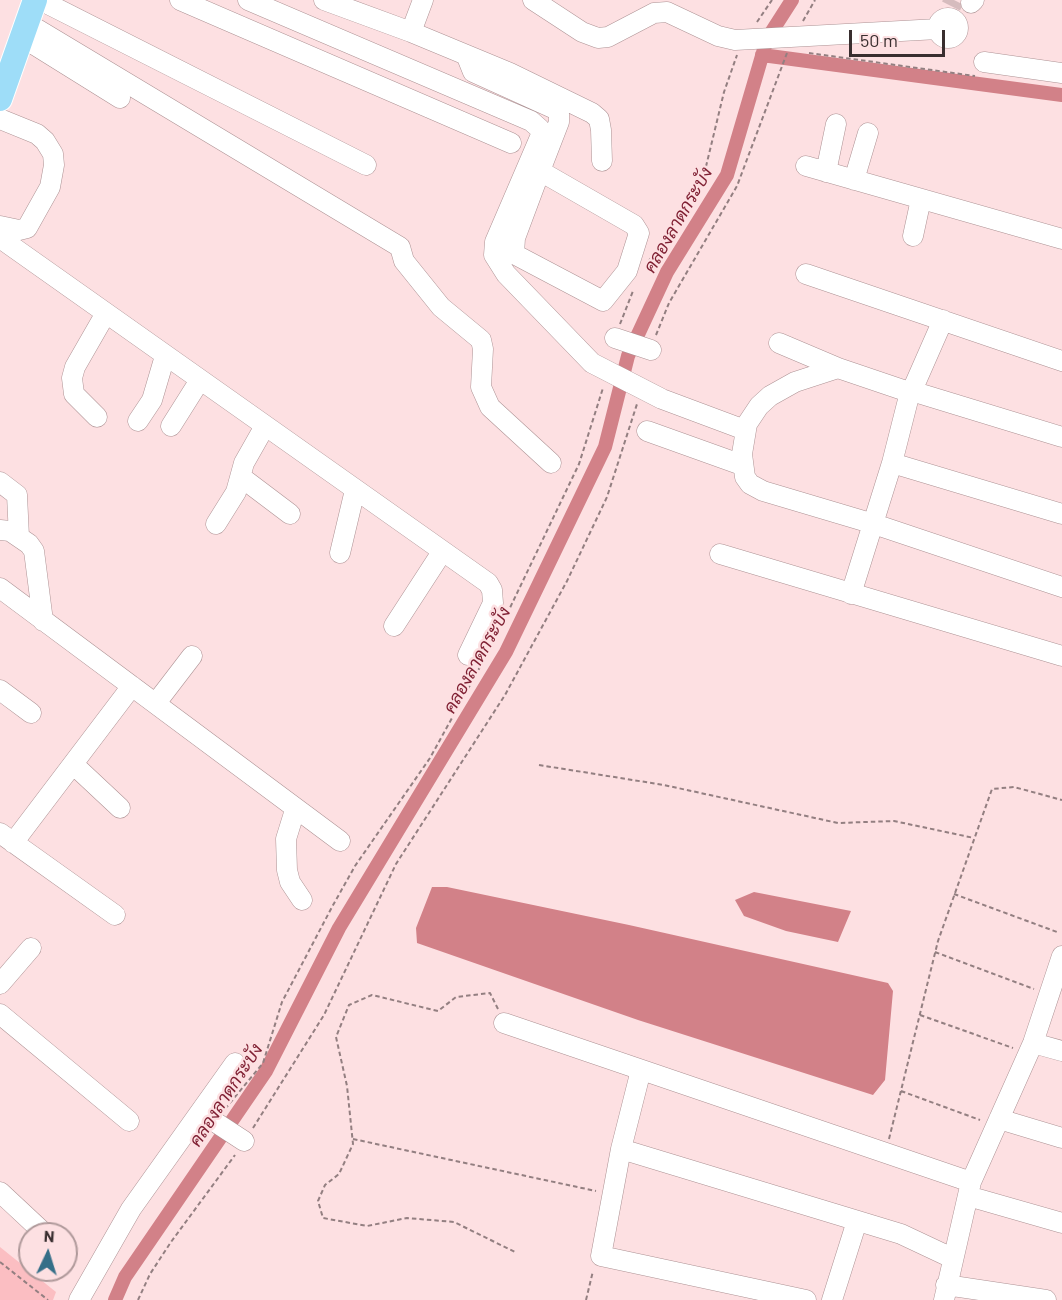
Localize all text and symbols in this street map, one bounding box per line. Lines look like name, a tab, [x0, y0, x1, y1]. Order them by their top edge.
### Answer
scale bar	[852, 18, 948, 56]
text: 50 m	[860, 29, 898, 51]
water label: คลองลาดกระบัง	[639, 163, 717, 277]
water label: คลองลาดกระบัง	[439, 603, 515, 717]
water label: คลองลาดกระบัง	[185, 1039, 267, 1151]
north arrow	[18, 1222, 78, 1282]
text: N	[43, 1226, 55, 1245]

